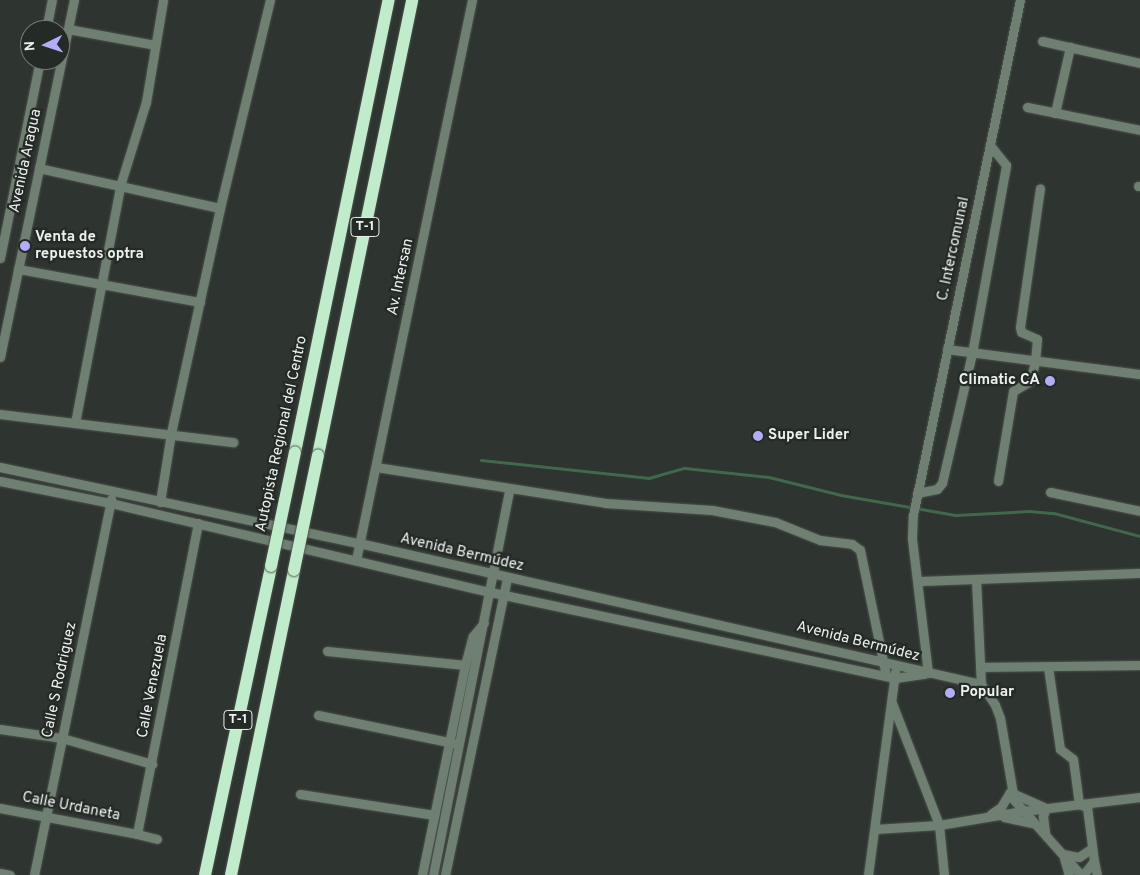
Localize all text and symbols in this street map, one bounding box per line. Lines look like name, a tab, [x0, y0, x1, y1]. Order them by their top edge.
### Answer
north arrow	[20, 20, 70, 70]
text: N	[22, 40, 39, 52]
street label: Avenida Aragua	[6, 107, 46, 215]
street label: C. Intercomunal	[934, 195, 974, 303]
road number: T-1	[350, 216, 380, 238]
place label: Venta de repuestos optra	[35, 228, 144, 263]
street label: Av. Intersan	[384, 237, 418, 317]
marker: Venta de repuestos optra	[19, 240, 31, 252]
street label: Autopista Regional del Centro	[252, 334, 312, 534]
place label: Climatic CA	[959, 372, 1040, 390]
marker: Climatic CA	[1044, 375, 1056, 387]
place label: Super Lider	[768, 427, 849, 445]
marker: Super Lider	[752, 430, 764, 442]
street label: Avenida Bermúdez	[398, 530, 526, 576]
street label: Avenida Bermúdez	[795, 618, 921, 666]
street label: Calle S Rodriguez	[39, 620, 81, 740]
street label: Calle Venezuela	[134, 632, 172, 740]
place label: Popular	[960, 684, 1014, 702]
marker: Popular	[944, 687, 956, 699]
road number: T-1	[223, 708, 253, 732]
street label: Calle Urdaneta	[21, 789, 121, 825]

